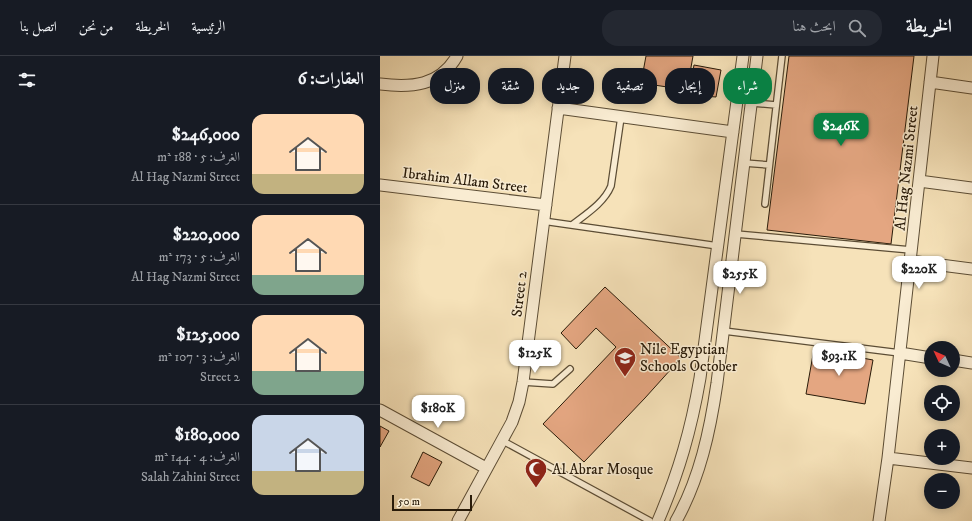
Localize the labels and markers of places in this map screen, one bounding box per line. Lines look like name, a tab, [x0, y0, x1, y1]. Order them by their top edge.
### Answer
pin: $246K	[813, 113, 869, 147]
pin: $220K	[891, 256, 947, 290]
pin: $255K	[712, 261, 768, 295]
pin: $125K	[507, 340, 563, 374]
place label: Nile Egyptian Schools October	[640, 340, 738, 376]
pin: $93.1K	[806, 343, 872, 377]
school or university icon: Nile Egyptian Schools October	[612, 345, 638, 378]
pin: $180K	[410, 395, 466, 429]
mosque icon: Al Abrar Mosque	[523, 456, 549, 489]
place label: Al Abrar Mosque	[552, 460, 653, 479]

